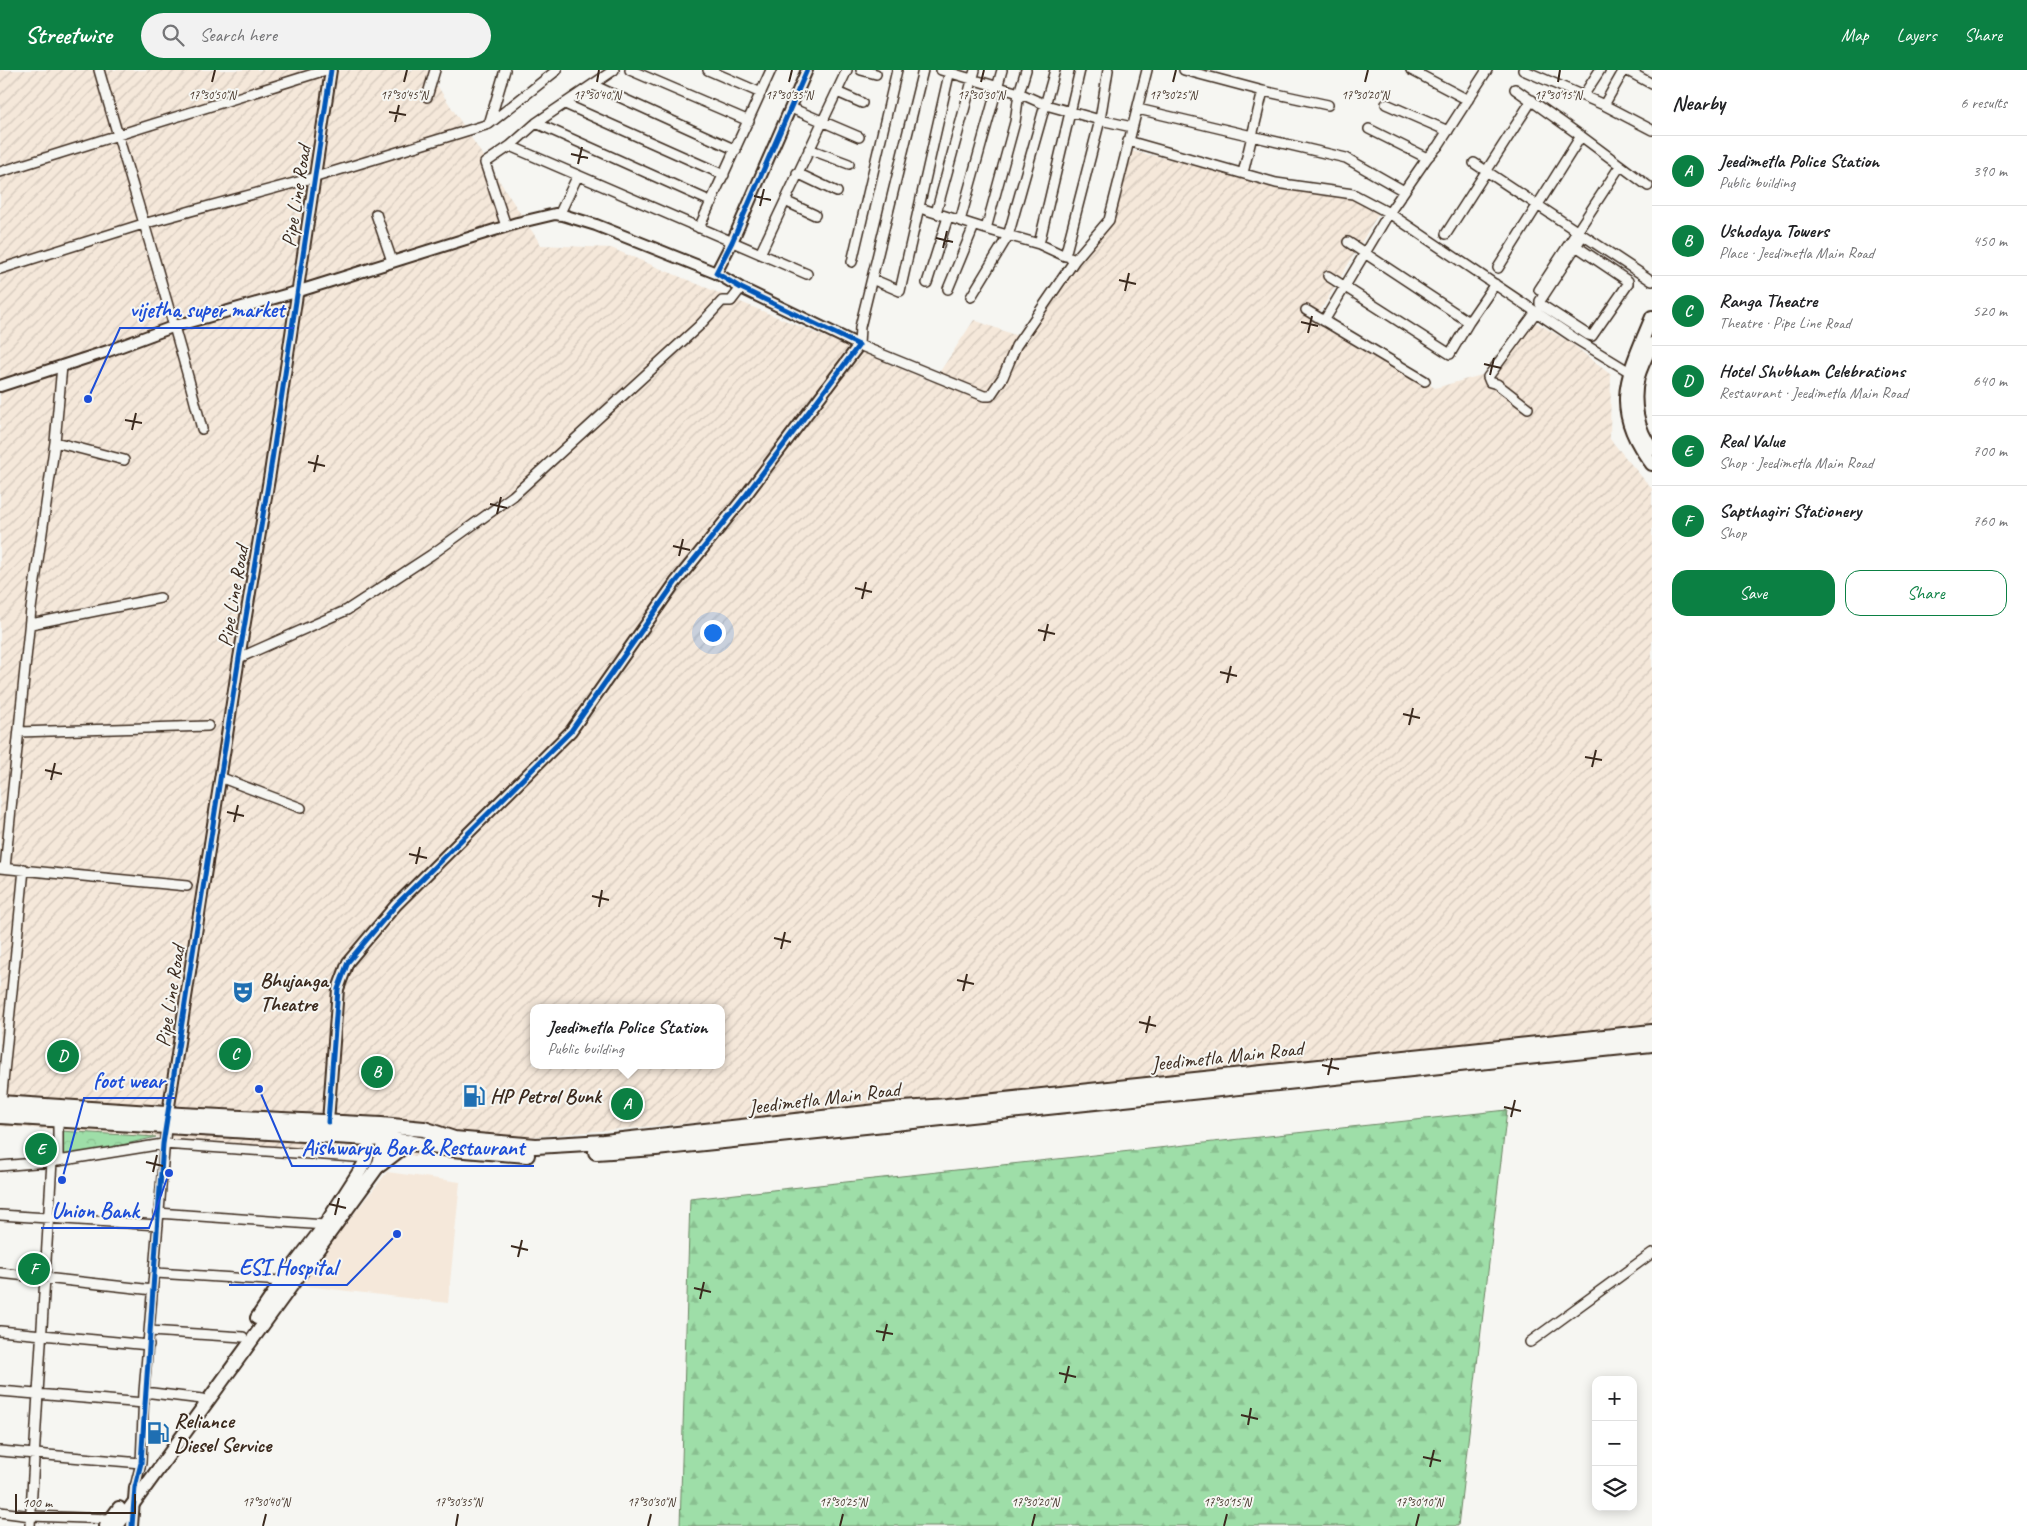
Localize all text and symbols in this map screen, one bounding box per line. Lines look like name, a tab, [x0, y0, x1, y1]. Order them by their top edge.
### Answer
search box	[141, 13, 491, 58]
text: Streetwise	[25, 20, 111, 50]
icon: search	[159, 21, 187, 49]
text: Search here	[199, 23, 277, 47]
text: Map	[1841, 24, 1869, 46]
text: Layers	[1897, 24, 1936, 46]
text: Share	[1964, 24, 2002, 46]
text: 17°30'50"N	[188, 87, 237, 103]
text: 17°30'45"N	[380, 87, 429, 103]
text: 17°30'40"N	[573, 87, 622, 103]
text: 17°30'35"N	[765, 87, 814, 103]
text: 17°30'30"N	[957, 87, 1006, 103]
text: 17°30'25"N	[1149, 87, 1198, 103]
text: 17°30'20"N	[1341, 87, 1390, 103]
text: 17°30'15"N	[1534, 87, 1583, 103]
text: Nearby	[1672, 90, 1725, 116]
text: 6 results	[1960, 93, 2007, 113]
street label: Pipe Line Road	[275, 141, 317, 249]
text: Jeedimetla Police Station	[1719, 149, 1879, 173]
text: A	[1684, 161, 1692, 181]
text: 390 m	[1973, 161, 2007, 181]
text: Public building	[1719, 173, 1795, 193]
text: Ushodaya Towers	[1719, 219, 1829, 243]
text: B	[1684, 231, 1692, 251]
text: 450 m	[1973, 231, 2007, 251]
text: Place · Jeedimetla Main Road	[1719, 243, 1874, 263]
text: Ranga Theatre	[1719, 289, 1817, 313]
callout: vijetha super market	[120, 291, 294, 328]
text: vijetha super market	[130, 296, 287, 324]
text: C	[1684, 301, 1692, 321]
text: 520 m	[1973, 301, 2007, 321]
text: Theatre · Pipe Line Road	[1719, 313, 1851, 333]
text: Hotel Shubham Celebrations	[1719, 359, 1905, 383]
text: D	[1683, 371, 1693, 391]
text: 640 m	[1973, 371, 2007, 391]
text: Restaurant · Jeedimetla Main Road	[1719, 383, 1908, 403]
text: Real Value	[1719, 429, 1785, 453]
text: E	[1684, 441, 1692, 461]
text: 700 m	[1973, 441, 2007, 461]
text: Shop · Jeedimetla Main Road	[1719, 453, 1873, 473]
text: Sapthagiri Stationery	[1719, 499, 1861, 523]
text: F	[1684, 511, 1692, 531]
text: 760 m	[1973, 511, 2007, 531]
text: Shop	[1719, 523, 1746, 543]
street label: Pipe Line Road	[211, 541, 255, 649]
button: Save	[1672, 570, 1835, 616]
button: Share	[1845, 570, 2007, 616]
your location	[700, 620, 726, 646]
street label: Pipe Line Road	[149, 941, 191, 1049]
place label: Bhujanga Theatre	[260, 967, 330, 1017]
theatre icon: Bhujanga Theatre	[230, 979, 256, 1005]
popup	[530, 1004, 725, 1069]
text: Jeedimetla Police Station	[547, 1015, 708, 1039]
pin: C	[219, 1035, 251, 1073]
street label: Jeedimetla Main Road	[1149, 1035, 1307, 1077]
pin: D	[47, 1037, 79, 1075]
text: Public building	[547, 1039, 623, 1059]
pin: B	[361, 1053, 393, 1091]
callout: foot wear	[84, 1061, 175, 1098]
text: foot wear	[93, 1067, 168, 1095]
street label: Jeedimetla Main Road	[746, 1075, 904, 1120]
fuel station icon: HP Petrol Bunk	[461, 1083, 487, 1109]
place label: HP Petrol Bunk	[490, 1083, 603, 1109]
pin: A	[611, 1085, 643, 1123]
callout: Aishwarya Bar & Restaurant	[292, 1129, 534, 1166]
pin: E	[25, 1130, 57, 1168]
text: Aishwarya Bar & Restaurant	[302, 1134, 527, 1162]
callout: Union Bank	[41, 1191, 149, 1228]
text: Union Bank	[51, 1197, 140, 1225]
callout: ESI Hospital	[229, 1248, 347, 1285]
pin: F	[18, 1250, 50, 1288]
text: ESI Hospital	[239, 1254, 341, 1282]
map controls	[1592, 1376, 1637, 1511]
button: +	[1592, 1376, 1637, 1421]
place label: Reliance Diesel Service	[174, 1408, 273, 1458]
fuel station icon: Reliance Diesel Service	[145, 1420, 171, 1446]
button: −	[1592, 1421, 1637, 1466]
button: layers	[1592, 1466, 1637, 1511]
scale bar	[15, 1491, 136, 1514]
text: 100 m	[22, 1494, 52, 1511]
text: 17°30'40"N	[242, 1494, 291, 1510]
text: 17°30'35"N	[434, 1494, 483, 1510]
text: 17°30'30"N	[627, 1494, 676, 1510]
text: 17°30'25"N	[819, 1494, 868, 1510]
text: 17°30'20"N	[1011, 1494, 1060, 1510]
text: 17°30'15"N	[1203, 1494, 1252, 1510]
text: 17°30'10"N	[1395, 1494, 1444, 1510]

